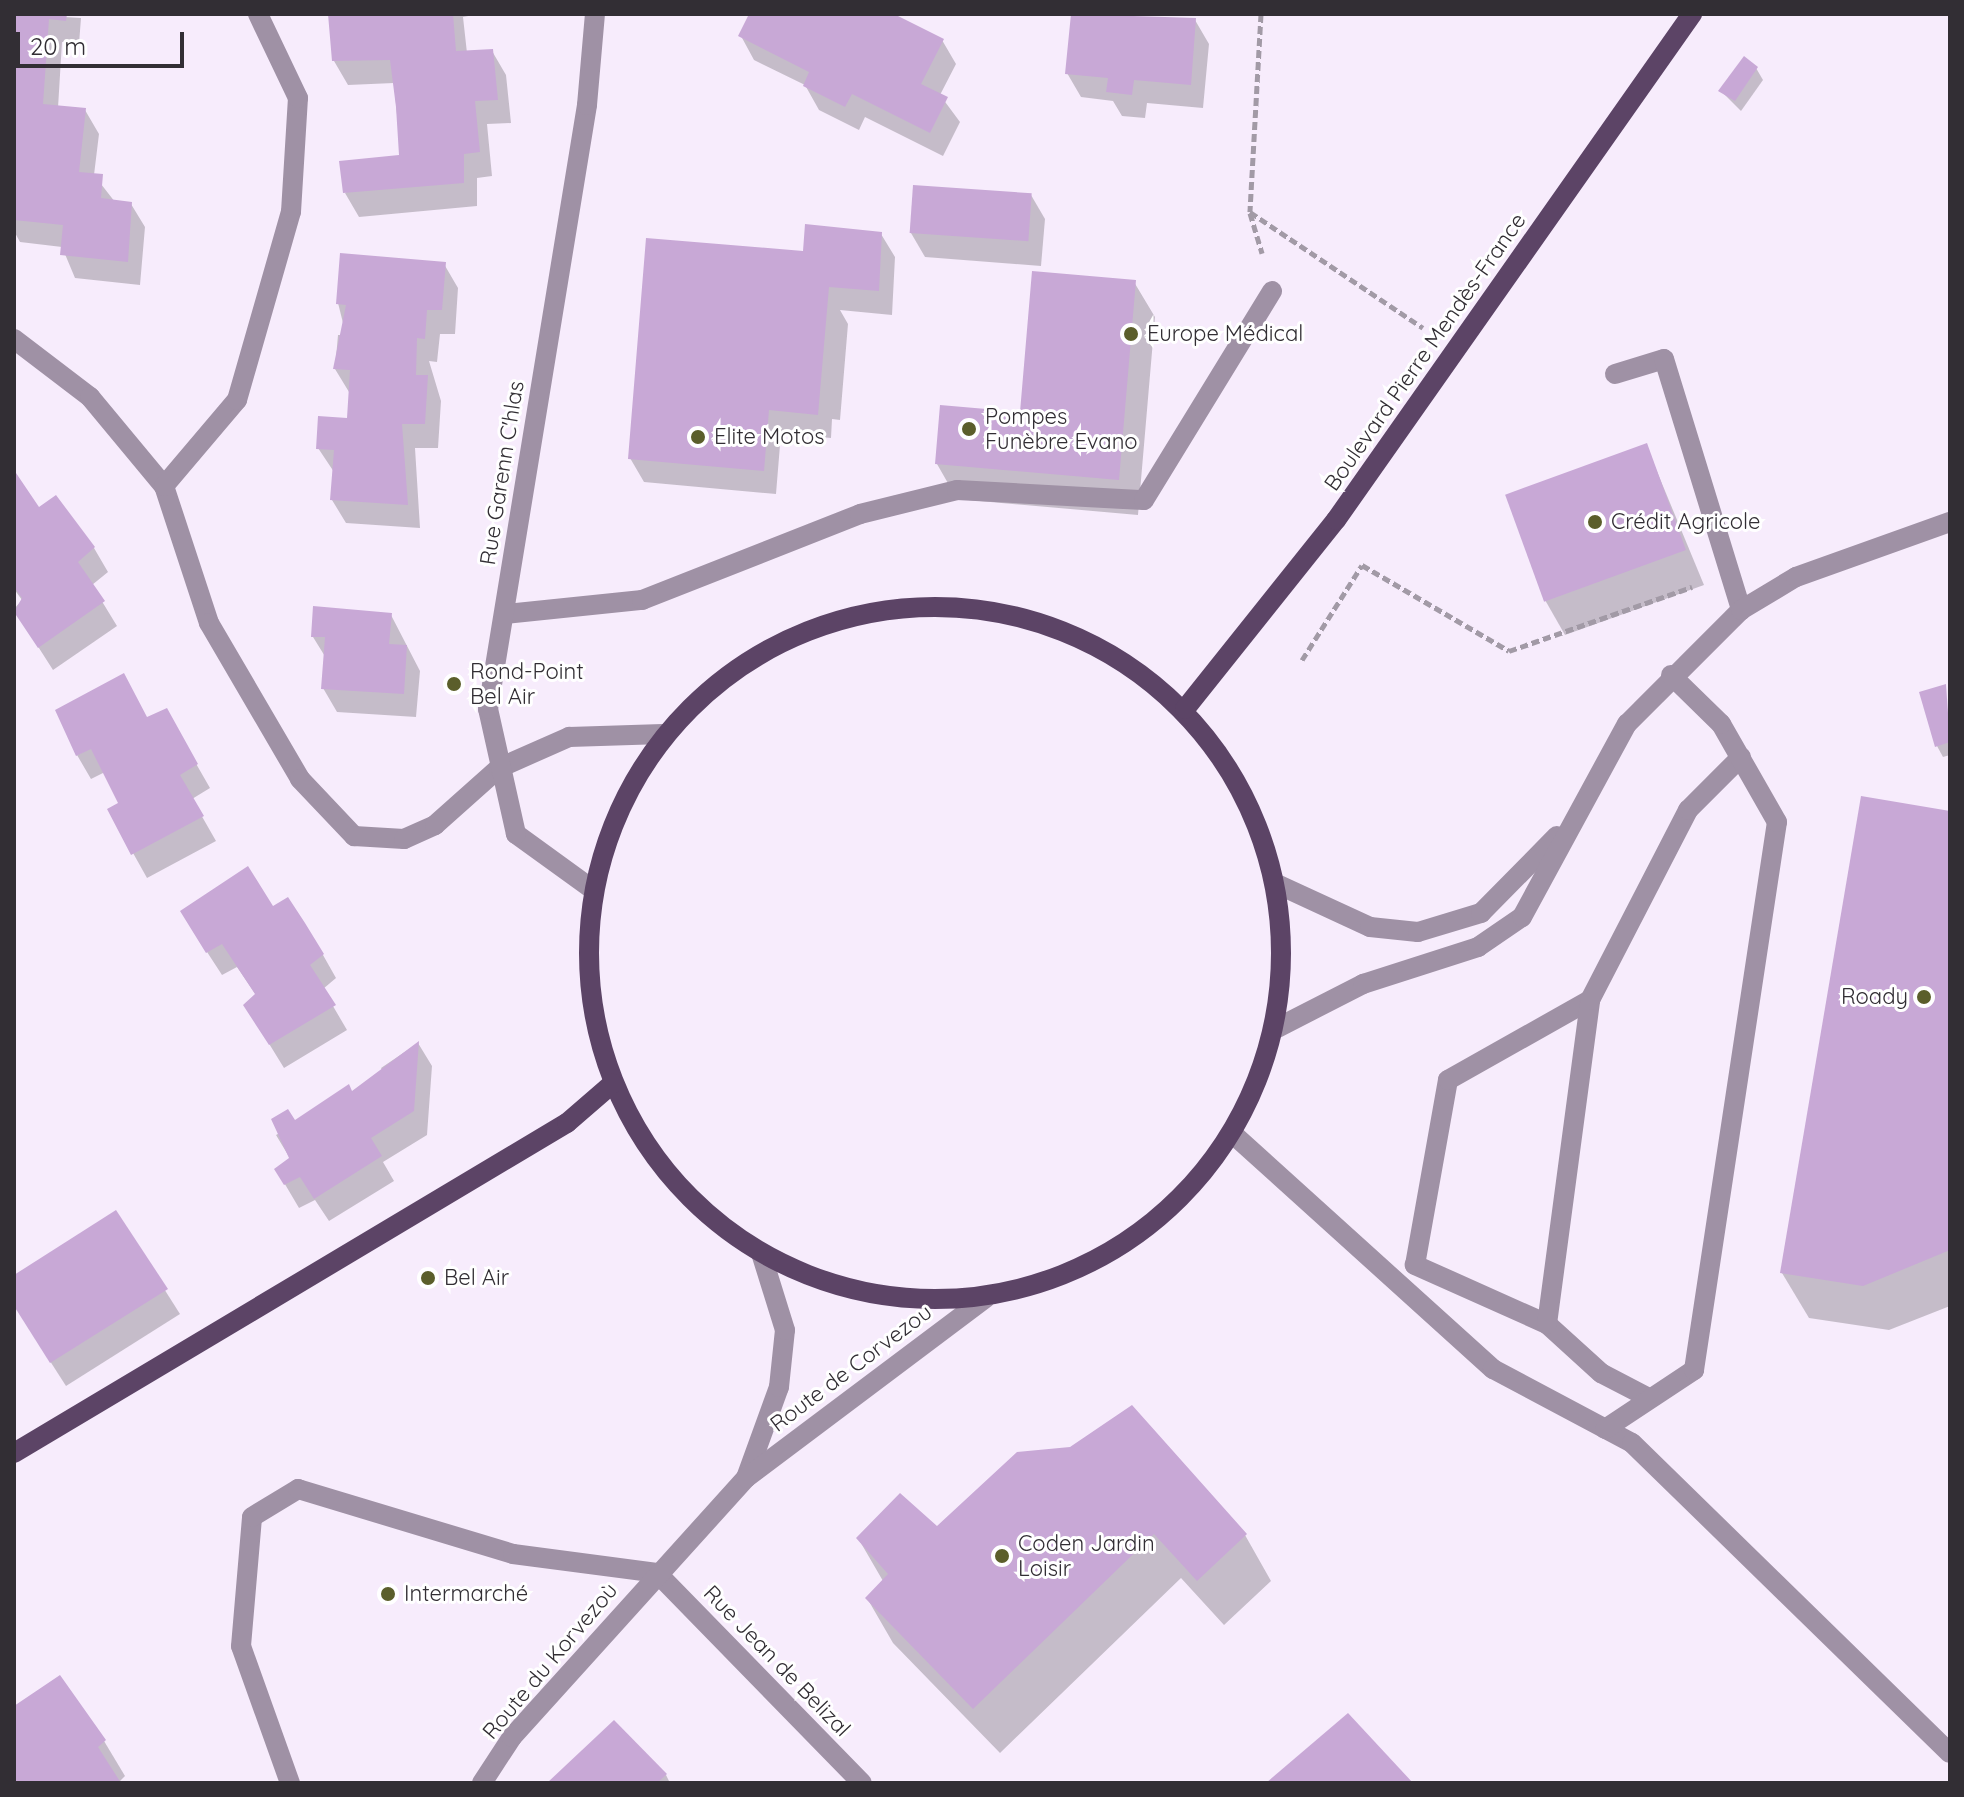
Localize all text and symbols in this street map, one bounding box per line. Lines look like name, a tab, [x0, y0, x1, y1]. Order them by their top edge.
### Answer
scale bar	[20, 16, 188, 66]
text: 20 m	[30, 31, 86, 61]
street label: Boulevard Pierre Mendès-France	[1319, 208, 1531, 496]
place label: Europe Médical	[1147, 321, 1303, 347]
marker: Europe Médical	[1122, 325, 1140, 343]
street label: Rue Garenn C'hlas	[474, 379, 530, 567]
place label: Pompes Funèbre Evano	[985, 403, 1138, 454]
marker: Pompes Funèbre Evano	[960, 420, 978, 438]
place label: Elite Motos	[714, 424, 824, 450]
marker: Elite Motos	[689, 428, 707, 446]
place label: Crédit Agricole	[1611, 509, 1760, 535]
marker: Crédit Agricole	[1586, 513, 1604, 531]
place label: Rond-Point Bel Air	[470, 658, 584, 710]
marker: Rond-Point Bel Air	[445, 675, 463, 693]
place label: Roady	[1841, 984, 1908, 1010]
marker: Roady	[1915, 988, 1933, 1006]
place label: Bel Air	[444, 1265, 509, 1291]
marker: Bel Air	[419, 1269, 437, 1287]
street label: Route de Corvezou	[765, 1299, 937, 1437]
place label: Coden Jardin Loisir	[1018, 1530, 1155, 1582]
marker: Coden Jardin Loisir	[993, 1547, 1011, 1565]
street label: Route du Korvezoù	[477, 1578, 623, 1744]
street label: Rue Jean de Belizal	[698, 1580, 856, 1742]
place label: Intermarché	[404, 1581, 528, 1607]
marker: Intermarché	[379, 1585, 397, 1603]

